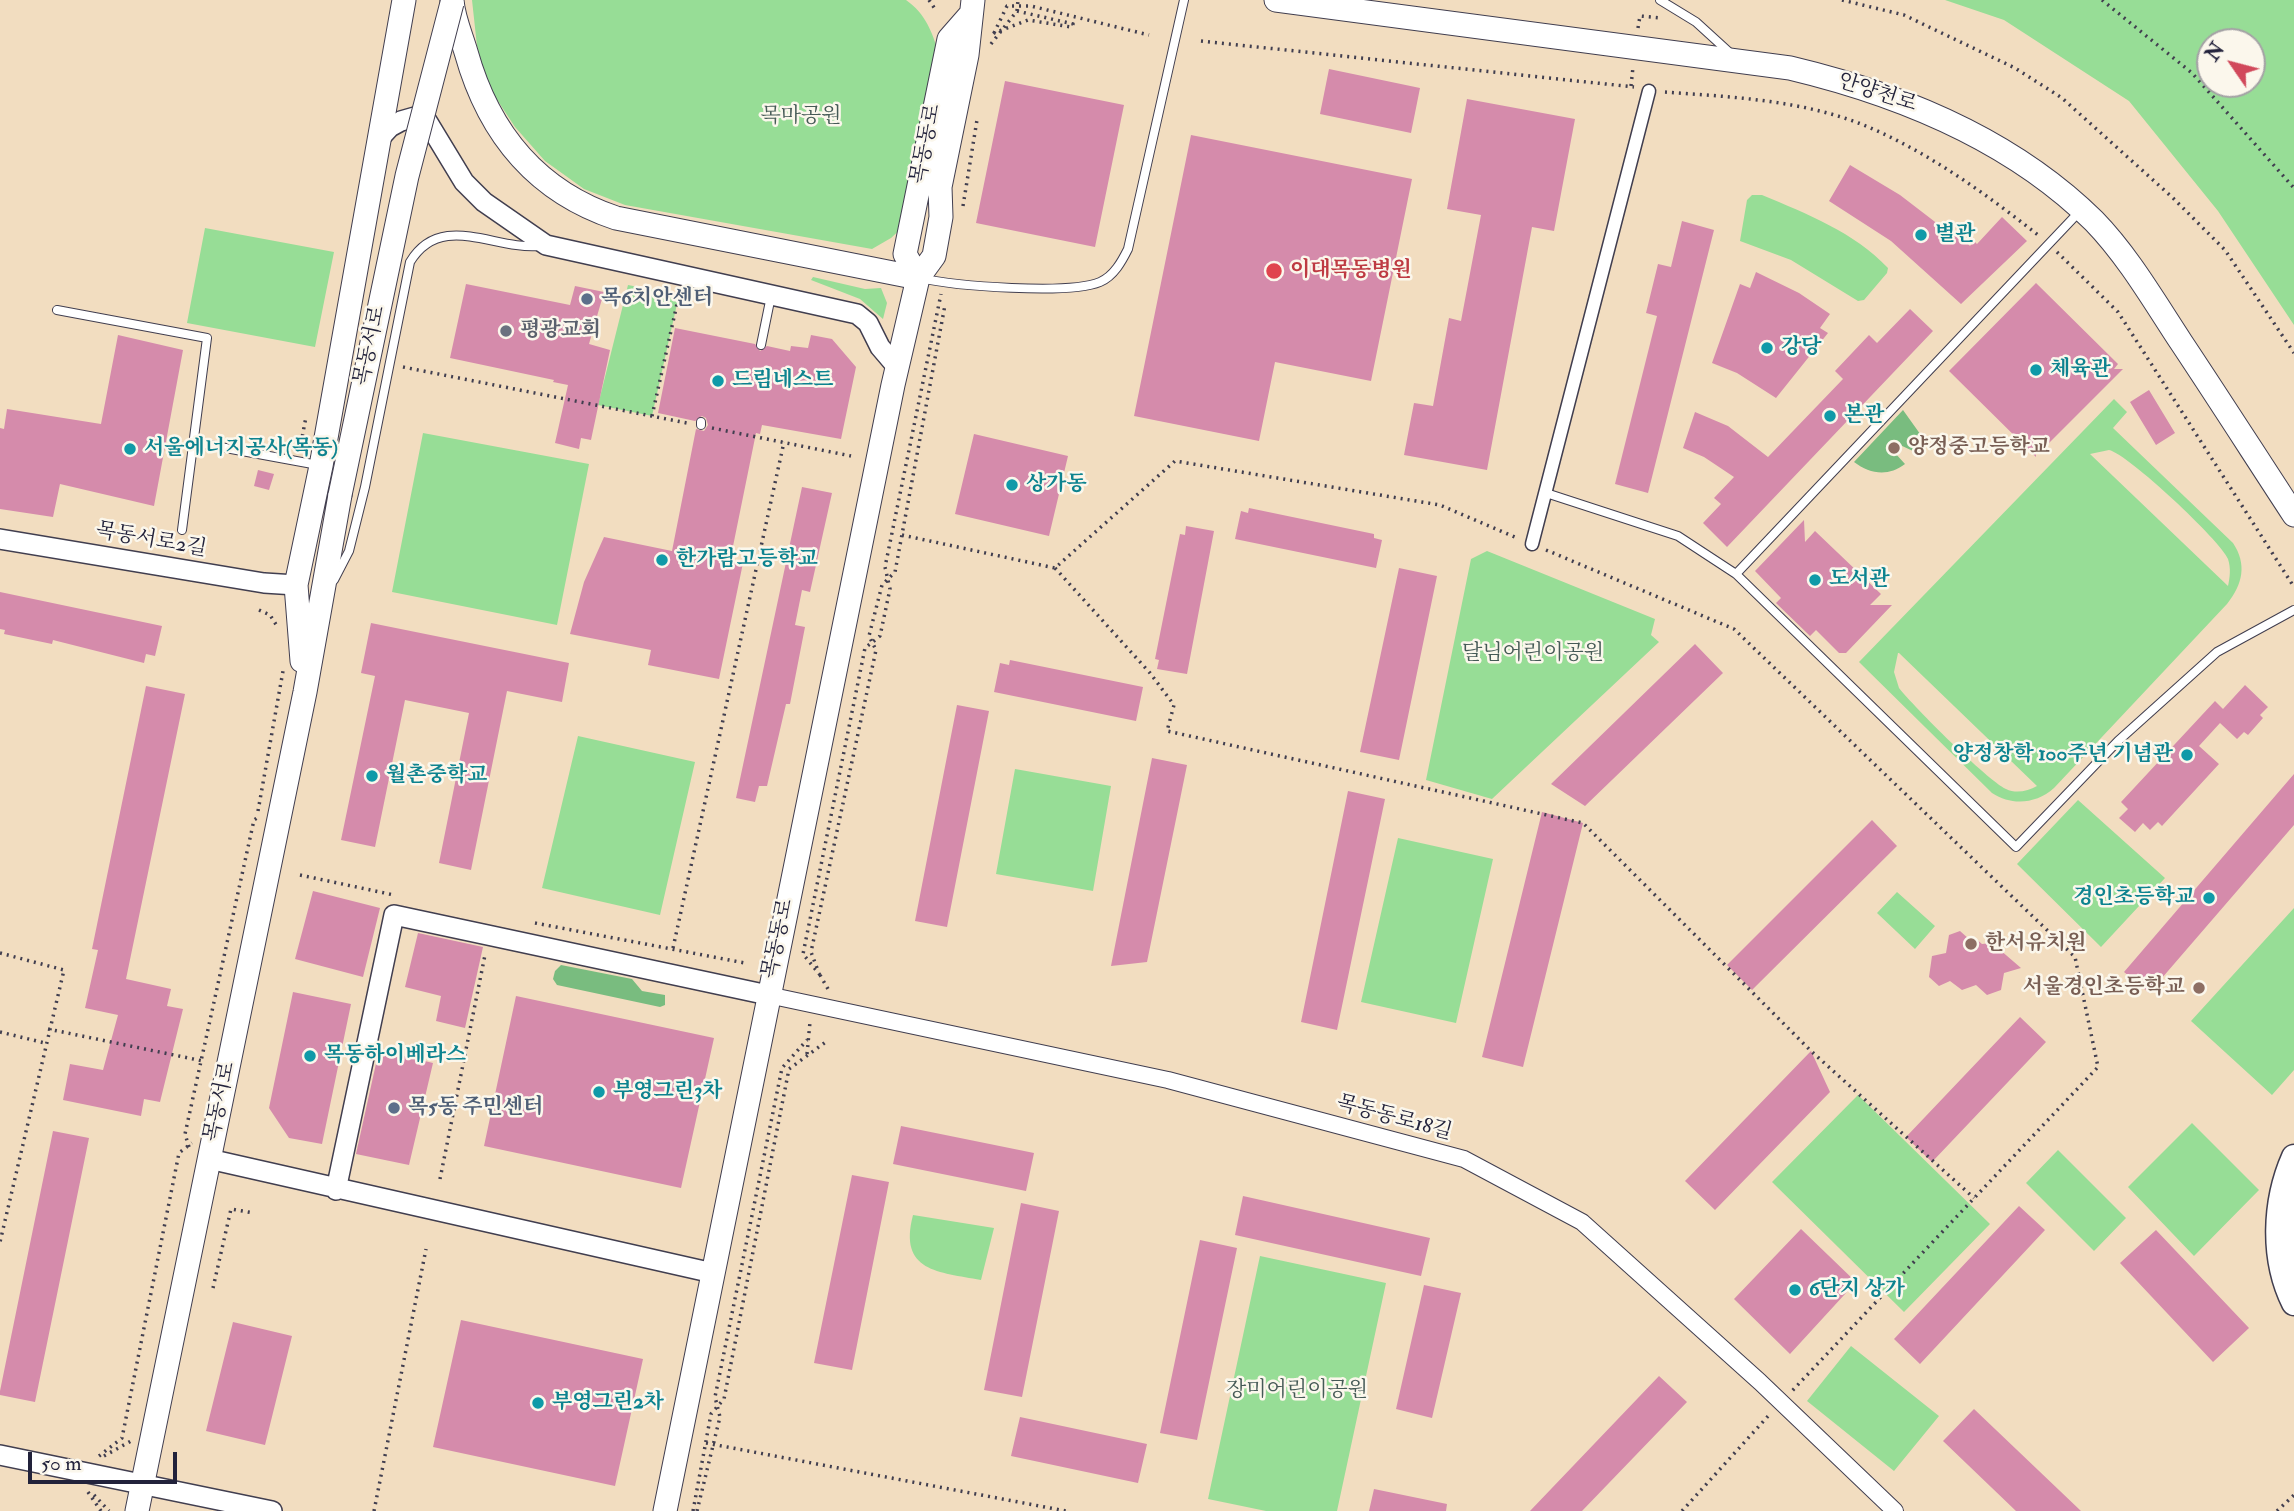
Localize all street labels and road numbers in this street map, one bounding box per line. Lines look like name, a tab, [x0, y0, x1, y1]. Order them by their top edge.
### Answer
street label: 안양천로	[1835, 69, 1919, 119]
street label: 목동동로	[907, 102, 947, 186]
street label: 목동서로	[350, 304, 392, 388]
street label: 목동서로2길	[94, 519, 208, 563]
street label: 목동동로	[758, 897, 800, 981]
street label: 목동서로	[200, 1060, 242, 1144]
street label: 목동동로18길	[1333, 1091, 1455, 1147]

